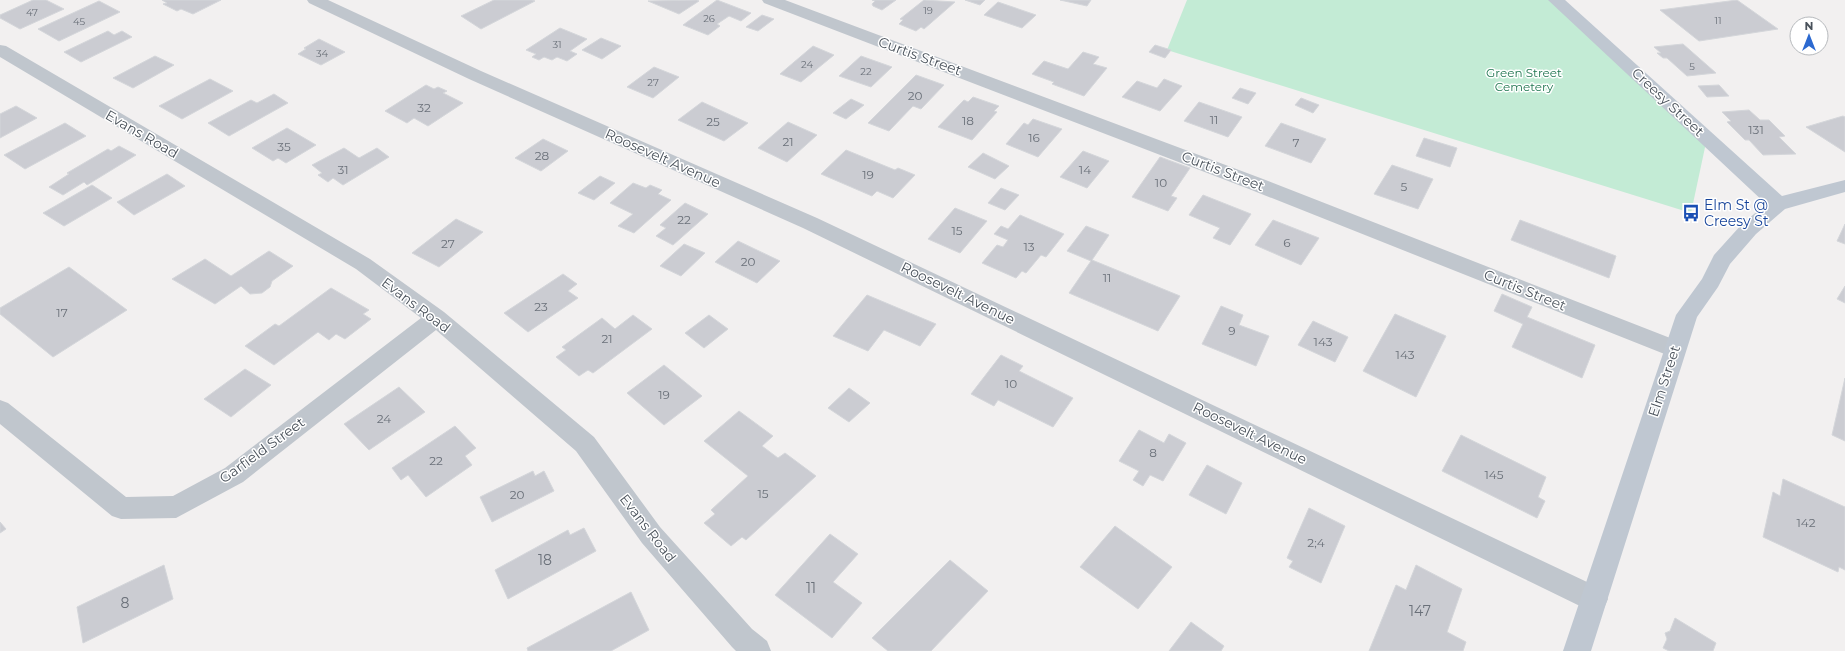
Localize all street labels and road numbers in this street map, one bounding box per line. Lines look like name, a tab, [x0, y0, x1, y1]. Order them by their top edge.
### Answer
street label: Curtis Street	[876, 33, 964, 79]
street label: Creesy Street	[1628, 64, 1708, 140]
street label: Evans Road	[102, 106, 182, 162]
street label: Roosevelt Avenue	[602, 124, 724, 192]
street label: Curtis Street	[1179, 147, 1267, 195]
street label: Roosevelt Avenue	[898, 258, 1018, 328]
street label: Curtis Street	[1481, 265, 1569, 315]
street label: Evans Road	[378, 273, 454, 337]
street label: Elm Street	[1644, 343, 1684, 419]
street label: Roosevelt Avenue	[1190, 398, 1310, 468]
street label: Garfield Street	[216, 413, 308, 487]
street label: Evans Road	[616, 490, 680, 566]

